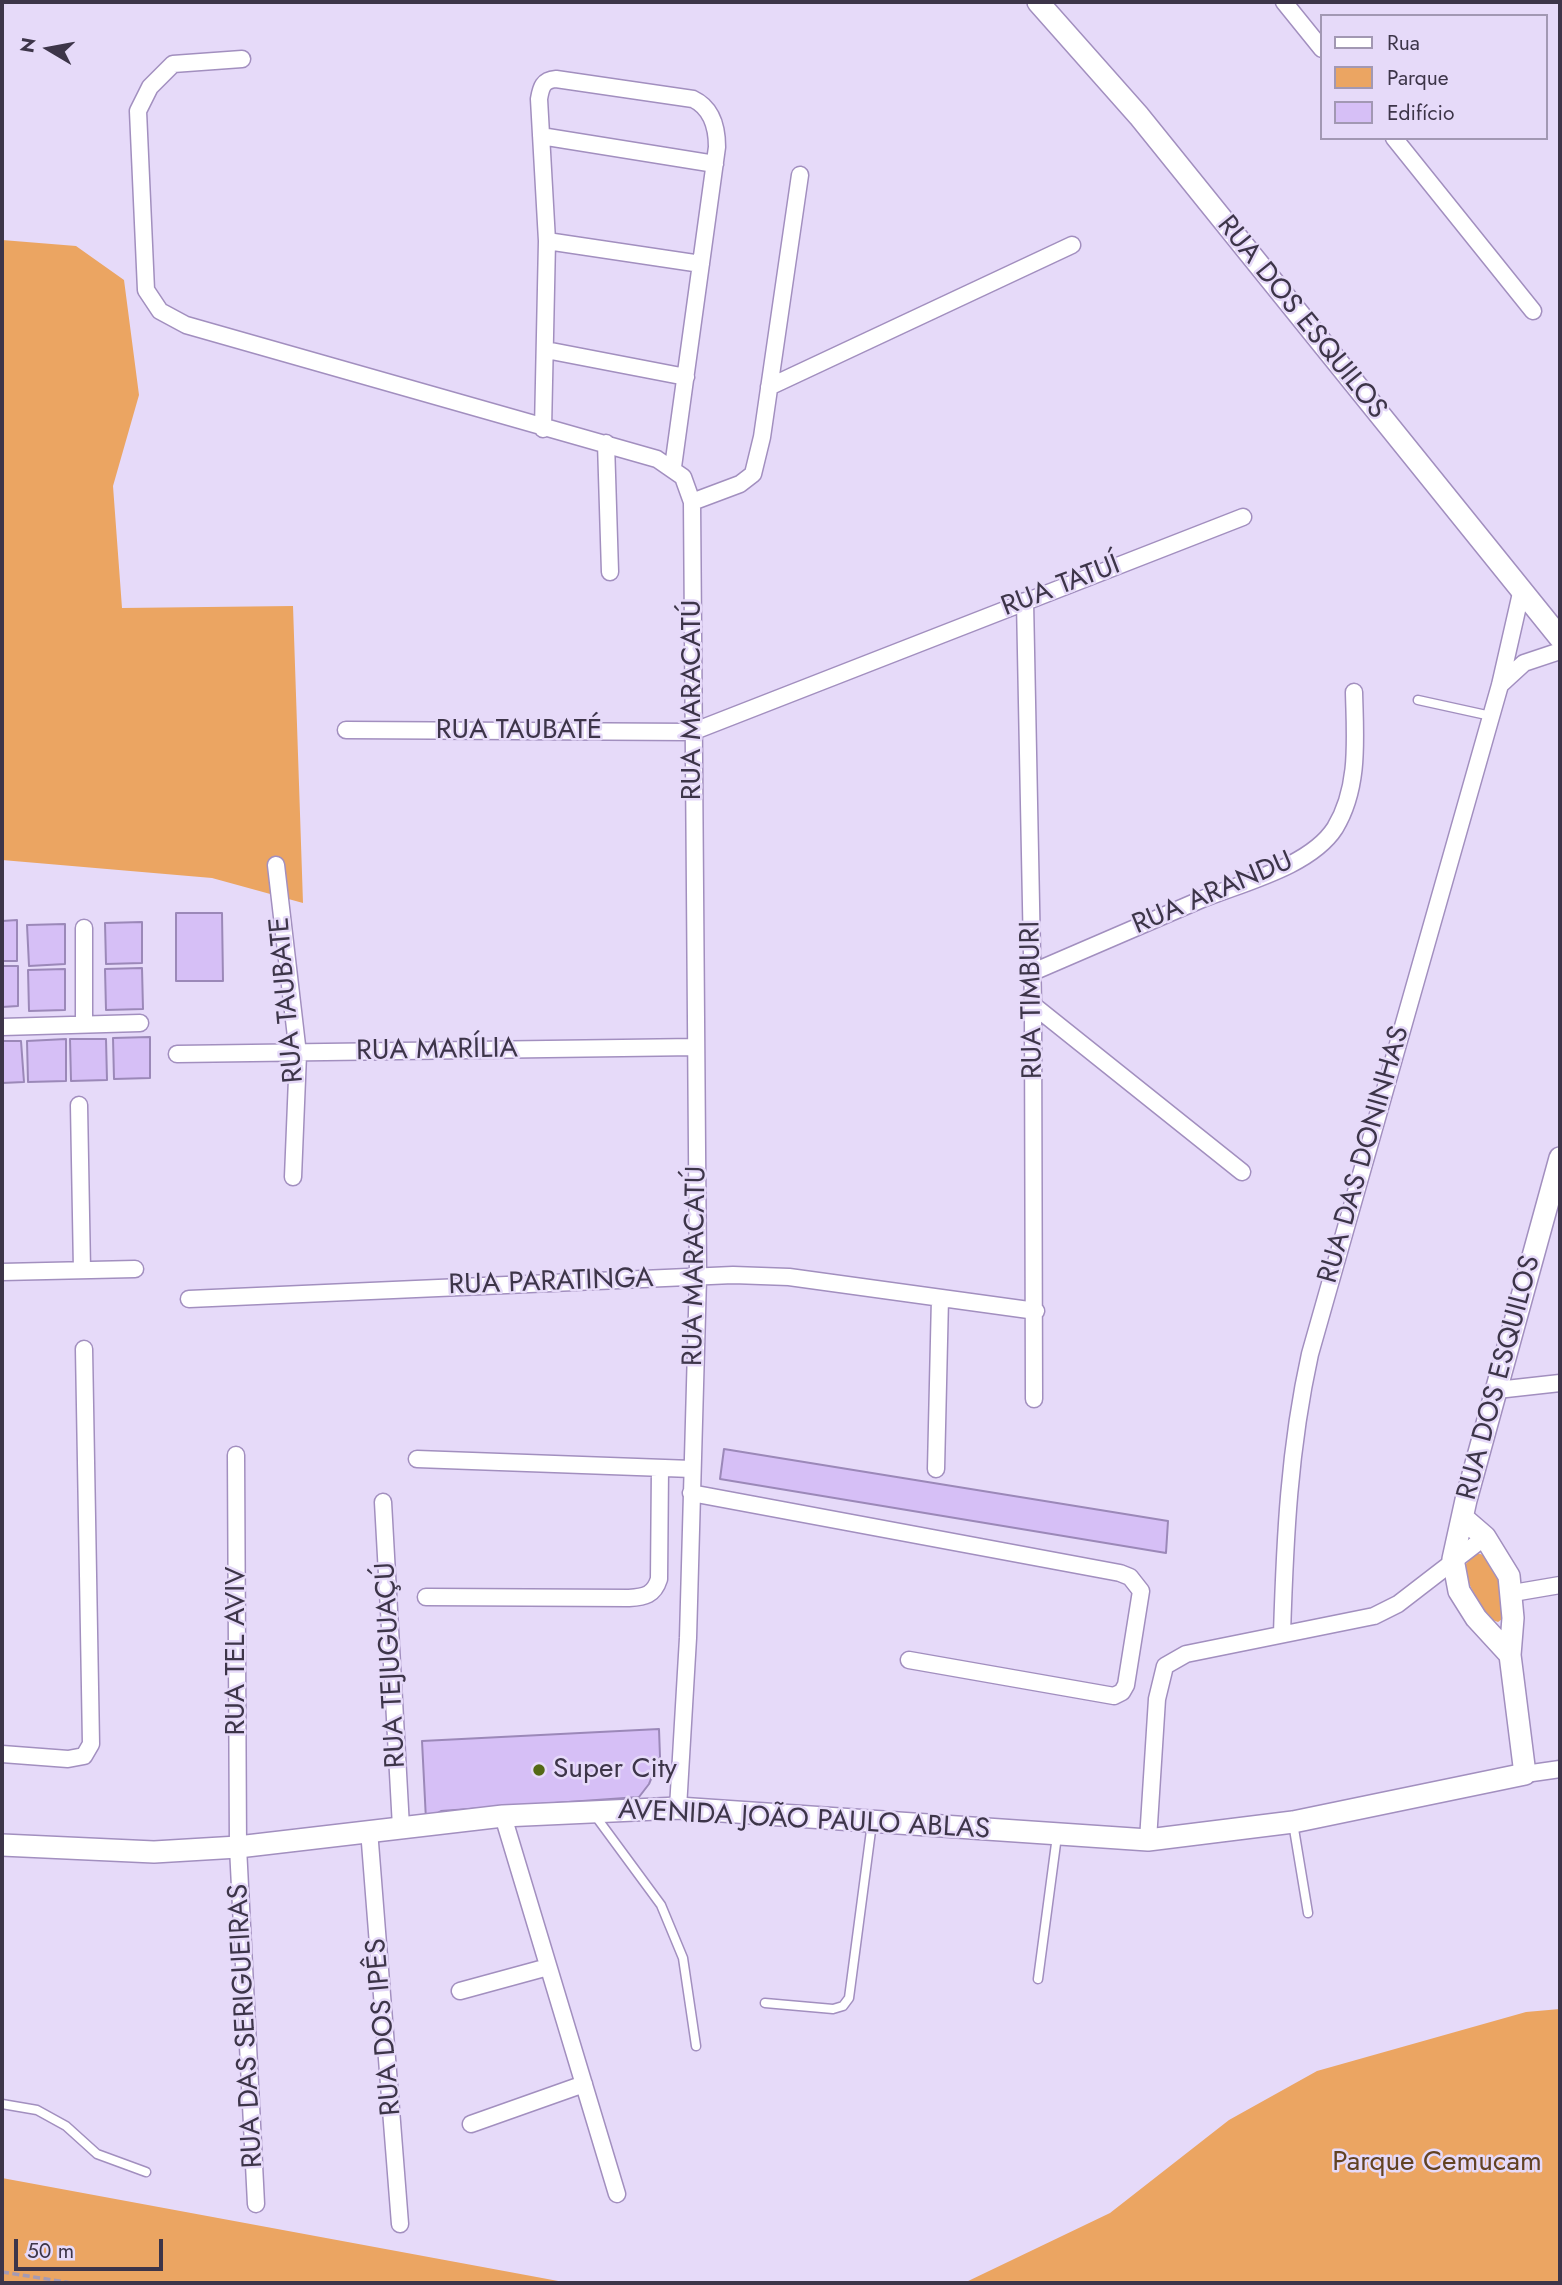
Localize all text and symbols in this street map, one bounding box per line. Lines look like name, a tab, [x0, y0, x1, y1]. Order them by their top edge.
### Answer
north arrow	[14, 14, 84, 84]
legend	[1320, 14, 1548, 140]
text: Rua	[1387, 28, 1420, 58]
text: N	[13, 35, 42, 55]
text: Parque	[1387, 63, 1449, 93]
text: Edifício	[1387, 98, 1454, 128]
street label: RUA DOS ESQUILOS	[1209, 210, 1393, 426]
street label: RUA TATUÍ	[997, 549, 1125, 625]
street label: RUA MARACATÚ	[676, 600, 710, 800]
street label: RUA TAUBATÉ	[436, 714, 602, 748]
street label: RUA ARANDU	[1128, 845, 1298, 943]
street label: RUA TAUBATE	[264, 916, 312, 1084]
street label: RUA TIMBURI	[1015, 921, 1051, 1079]
street label: RUA DAS DONINHAS	[1312, 1023, 1418, 1287]
street label: RUA MARÍLIA	[356, 1033, 518, 1069]
street label: RUA MARACATÚ	[677, 1166, 715, 1366]
street label: RUA DOS ESQUILOS	[1451, 1252, 1549, 1504]
street label: RUA PARATINGA	[448, 1263, 654, 1303]
street label: RUA TEJUGUAÇÚ	[370, 1561, 414, 1769]
street label: RUA TEL AVIV	[220, 1566, 254, 1736]
place label: Super City	[553, 1753, 677, 1787]
marker: Super City	[531, 1762, 547, 1778]
street label: AVENIDA JOÃO PAULO ABLAS	[617, 1794, 991, 1848]
street label: RUA DAS SERIGUEIRAS	[223, 1883, 271, 2169]
street label: RUA DOS IPÊS	[361, 1937, 409, 2117]
park label: Parque Cemucam	[1332, 2146, 1542, 2180]
scale bar	[18, 2226, 166, 2270]
text: 50 m	[27, 2236, 74, 2266]

